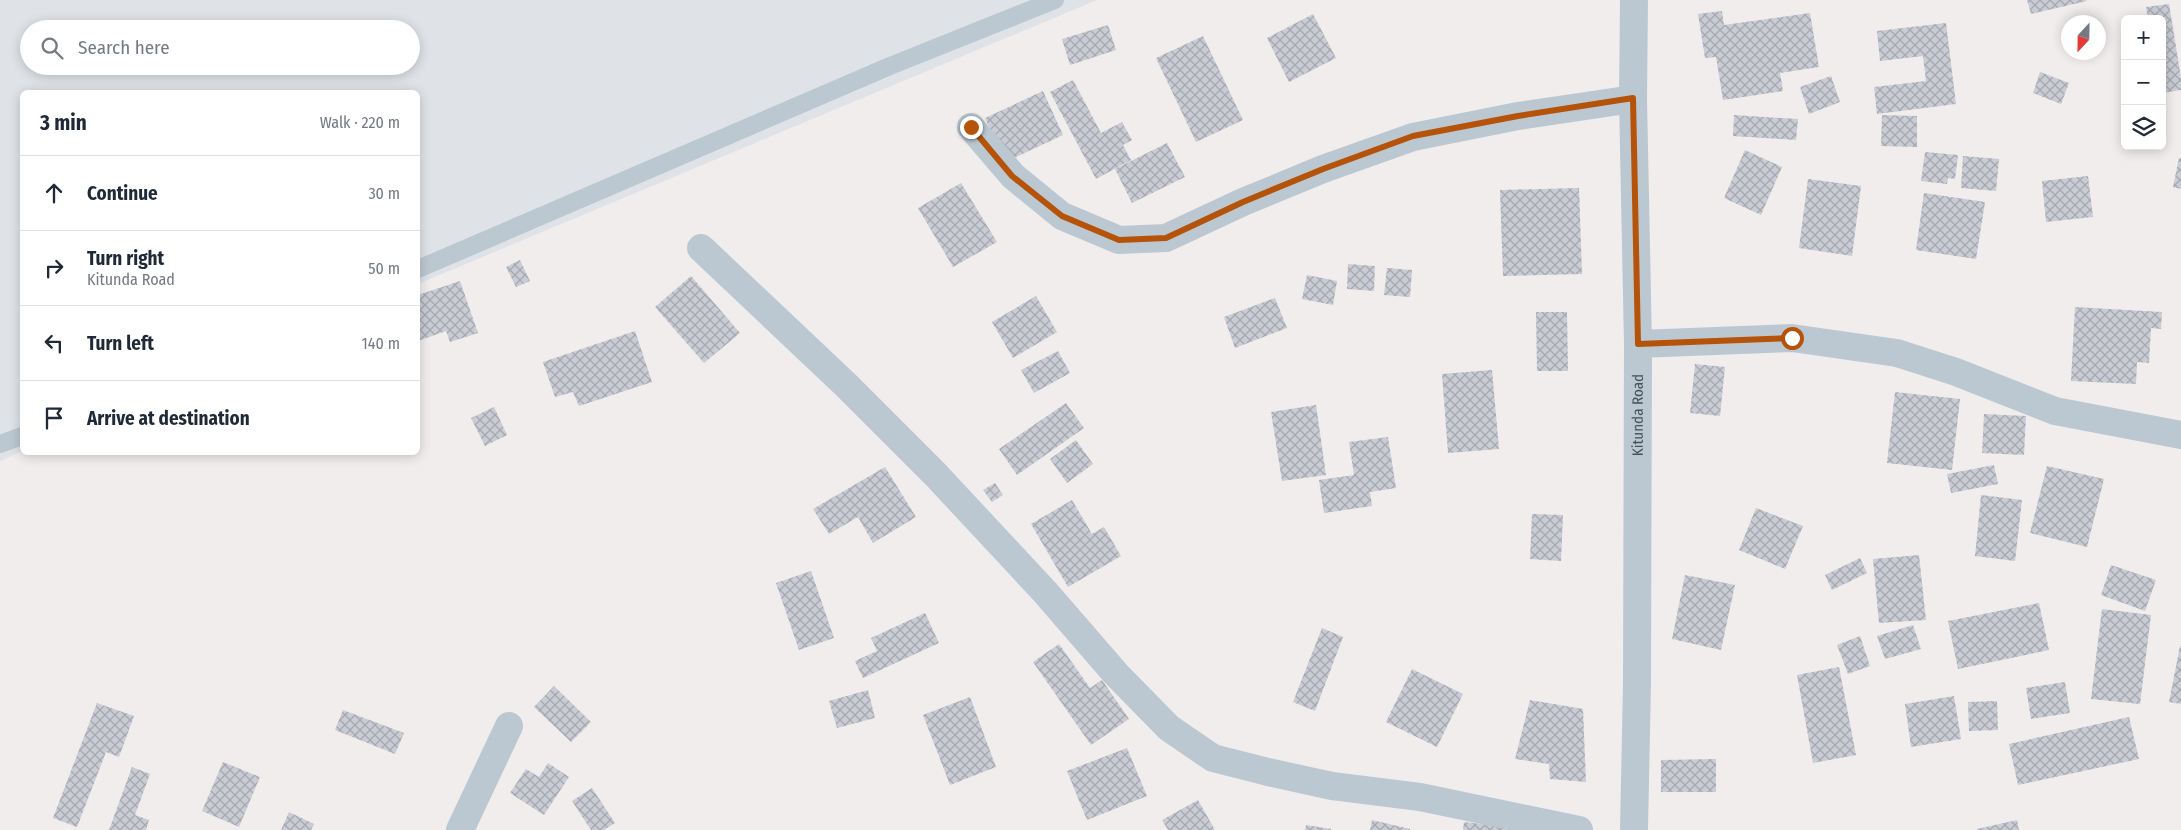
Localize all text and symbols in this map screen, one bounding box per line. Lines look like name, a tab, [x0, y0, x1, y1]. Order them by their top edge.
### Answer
north arrow	[2061, 15, 2106, 60]
map controls	[2121, 15, 2166, 150]
button: +	[2121, 15, 2166, 60]
search box	[20, 20, 420, 75]
icon: search	[38, 34, 66, 62]
text: Search here	[78, 36, 170, 59]
button: −	[2121, 60, 2166, 105]
button: layers	[2121, 105, 2166, 150]
text: 3 min	[40, 110, 87, 136]
text: Walk · 220 m	[320, 113, 400, 132]
route end	[960, 116, 983, 139]
icon: ahead	[40, 179, 68, 207]
text: Continue	[87, 182, 158, 205]
text: 30 m	[368, 184, 400, 203]
text: Turn right	[87, 247, 164, 270]
icon: right	[40, 254, 68, 282]
text: 50 m	[368, 259, 400, 278]
text: Kitunda Road	[87, 270, 175, 289]
route start	[1781, 327, 1804, 350]
icon: left	[40, 329, 68, 357]
text: Turn left	[87, 332, 154, 355]
text: 140 m	[362, 334, 400, 353]
street label: Kitunda Road	[1629, 374, 1647, 456]
icon: arrive	[40, 404, 68, 432]
text: Arrive at destination	[87, 407, 250, 430]

